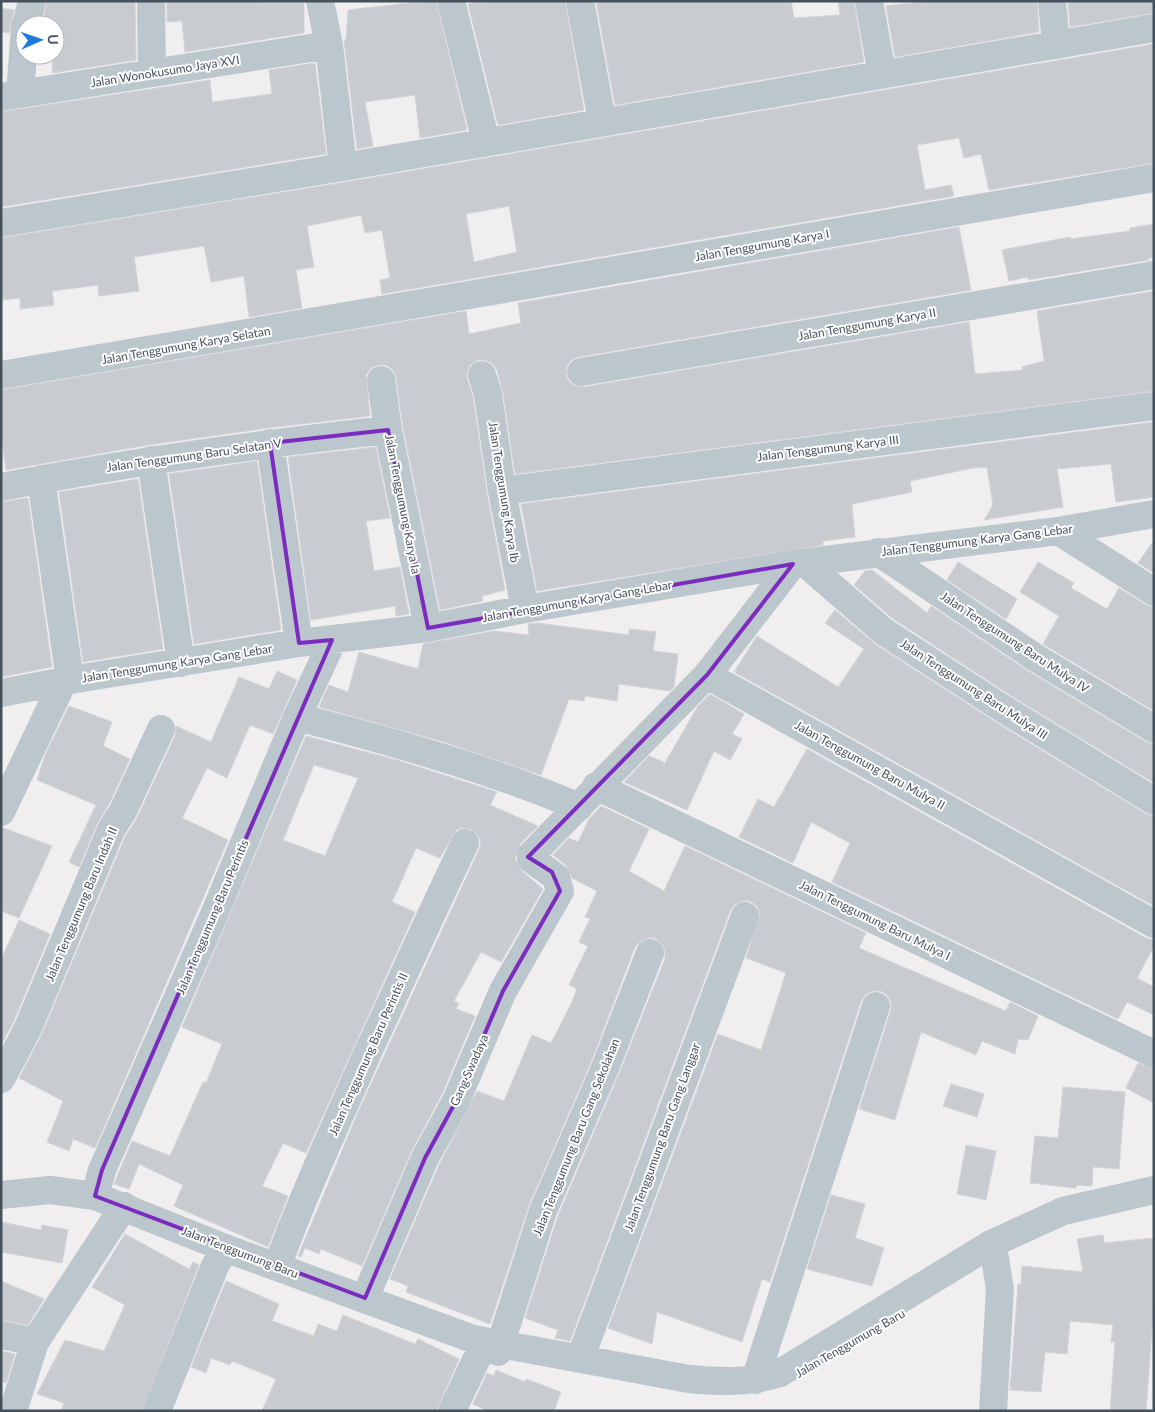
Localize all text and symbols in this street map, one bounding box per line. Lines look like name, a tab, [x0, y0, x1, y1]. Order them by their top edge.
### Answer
north arrow	[15, 15, 65, 65]
text: U	[45, 34, 62, 45]
street label: Jalan Wonokusumo Jaya XVI	[90, 52, 240, 90]
street label: Jalan Tenggumung Karya I	[694, 226, 830, 264]
street label: Jalan Tenggumung Karya II	[797, 305, 937, 343]
street label: Jalan Tenggumung Karya Selatan	[100, 323, 272, 367]
street label: Jalan Tenggumung Karya Ib	[485, 420, 523, 564]
street label: Jalan Tenggumung Karya III	[756, 432, 900, 464]
street label: Jalan Tenggumung Karya Ia	[382, 433, 424, 575]
street label: Jalan Tenggumung Baru Selatan V	[106, 435, 283, 475]
street label: Jalan Tenggumung Karya Gang Lebar	[881, 521, 1074, 559]
street label: Jalan Tenggumung Karya Gang Lebar	[481, 577, 674, 625]
street label: Jalan Tenggumung Baru Mulya IV	[938, 588, 1093, 696]
street label: Jalan Tenggumung Baru Mulya III	[897, 636, 1051, 742]
street label: Jalan Tenggumung Karya Gang Lebar	[81, 640, 274, 685]
street label: Jalan Tenggumung Baru Mulya II	[792, 717, 948, 813]
street label: Jalan Tenggumung Baru Indah II	[42, 825, 120, 983]
street label: Jalan Tenggumung Baru Perintis	[173, 837, 251, 997]
street label: Jalan Tenggumung Baru Mulya I	[797, 877, 953, 963]
street label: Jalan Tenggumung Baru Perintis II	[325, 970, 411, 1138]
street label: Gang Swadaya	[447, 1032, 492, 1108]
street label: Jalan Tenggumung Baru Gang Sekolahan	[529, 1036, 623, 1238]
street label: Jalan Tenggumung Baru Gang Langgar	[621, 1040, 703, 1233]
street label: Jalan Tenggumung Baru	[179, 1223, 301, 1281]
street label: Jalan Tenggumung Baru	[793, 1305, 907, 1381]

